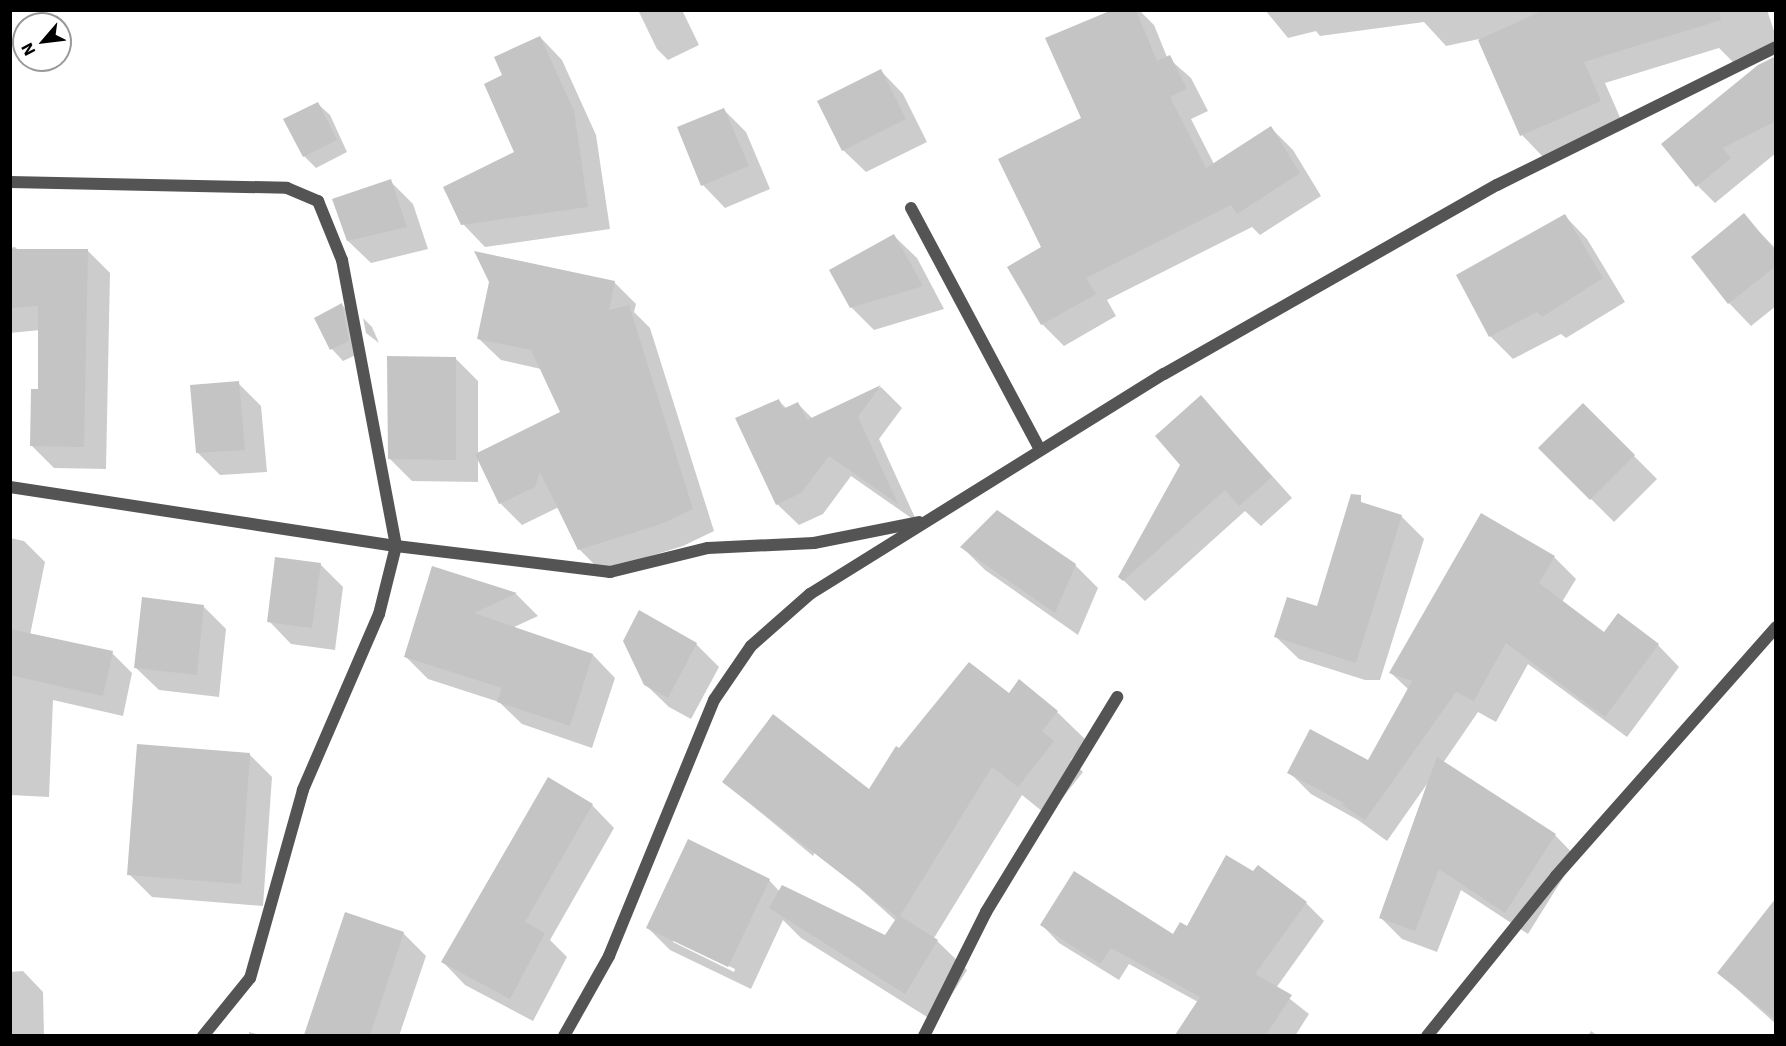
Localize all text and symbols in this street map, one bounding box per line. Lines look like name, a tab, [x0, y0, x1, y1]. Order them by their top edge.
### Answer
north arrow	[12, 12, 72, 72]
text: N	[16, 40, 39, 59]

